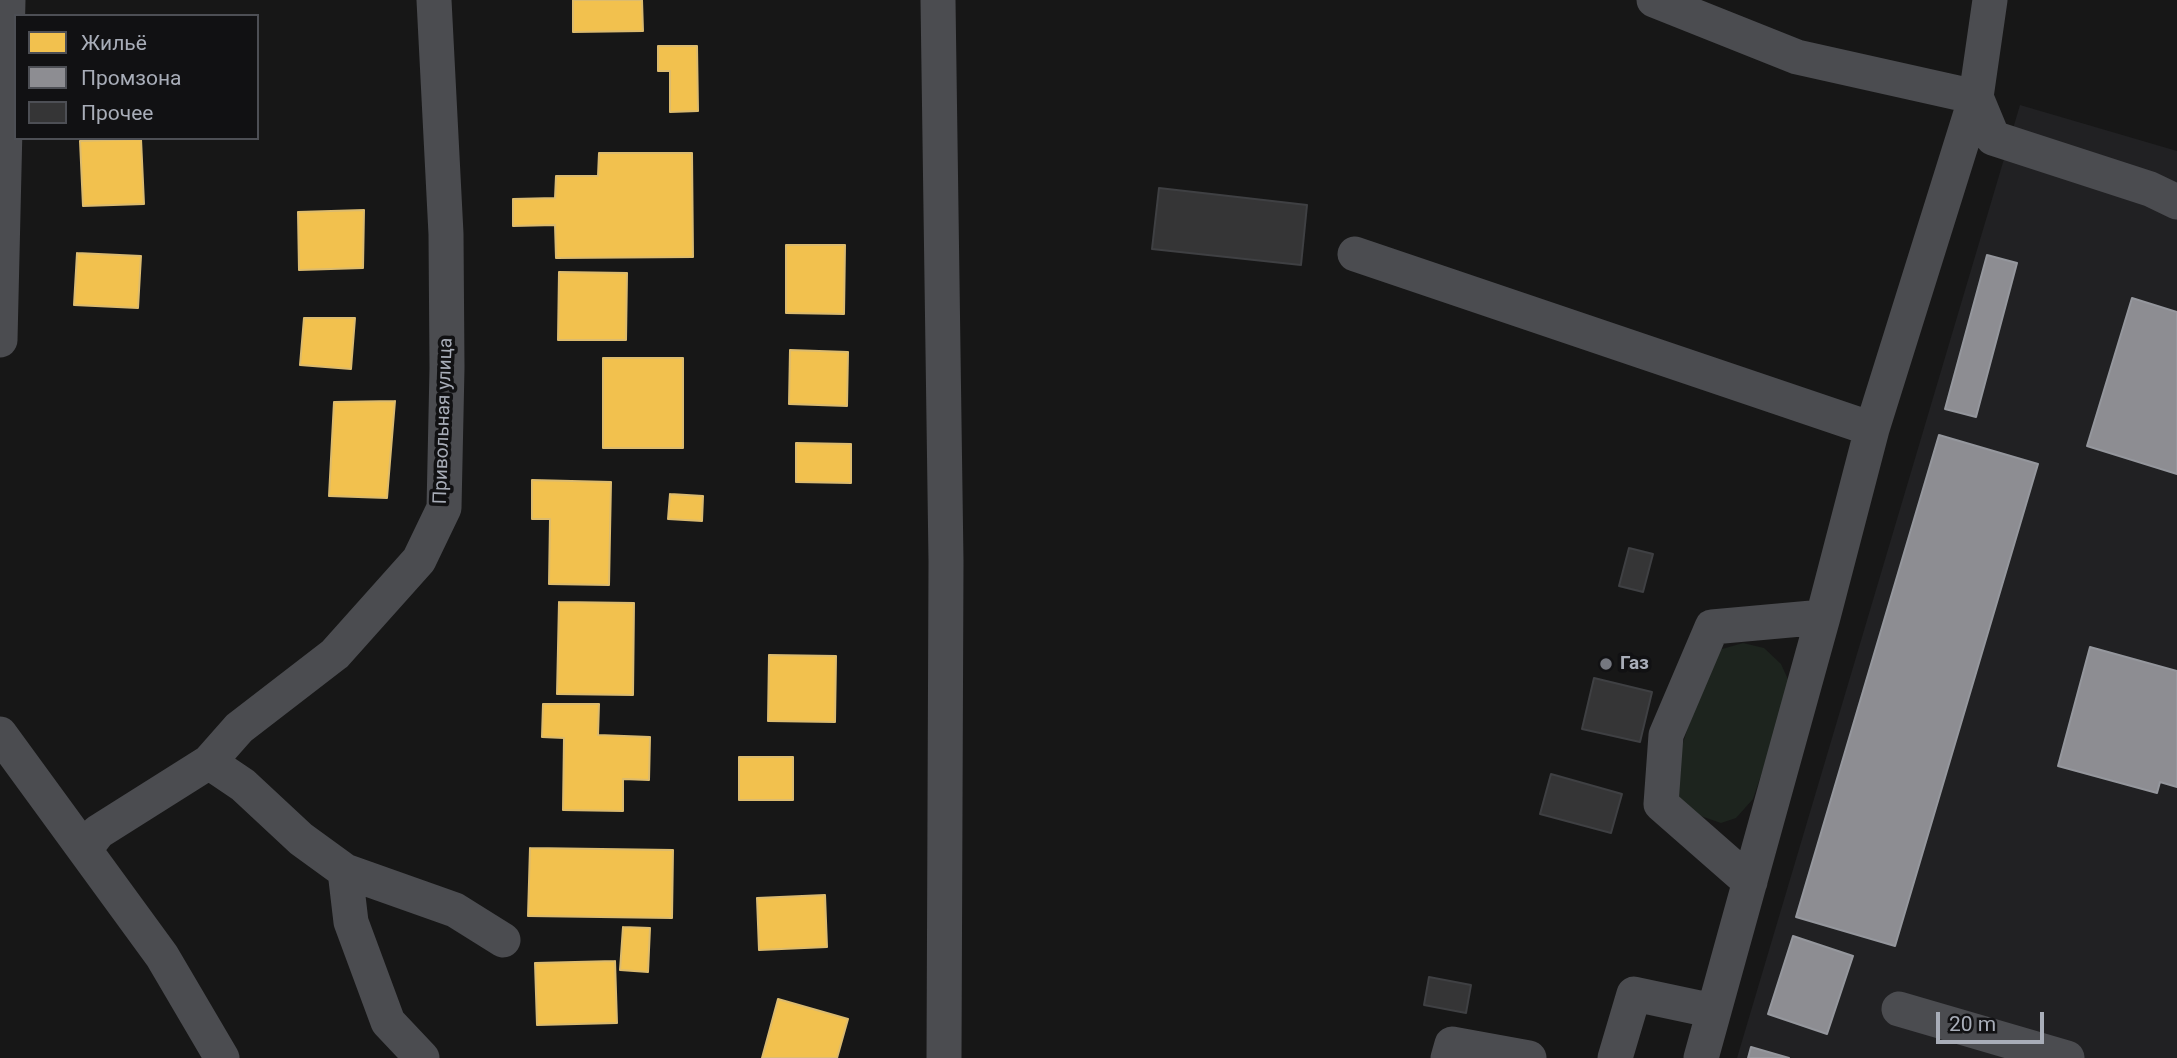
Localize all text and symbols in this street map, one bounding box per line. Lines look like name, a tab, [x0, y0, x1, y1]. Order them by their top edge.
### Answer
legend	[14, 14, 259, 140]
text: Жильё	[81, 31, 147, 55]
text: Промзона	[81, 66, 182, 90]
text: Прочее	[81, 101, 153, 125]
street label: Привольная улица	[430, 337, 458, 505]
place label: Газ	[1620, 653, 1649, 675]
marker: Газ	[1598, 656, 1614, 672]
scale bar	[1939, 998, 2048, 1042]
text: 20 m	[1949, 1012, 1996, 1036]

